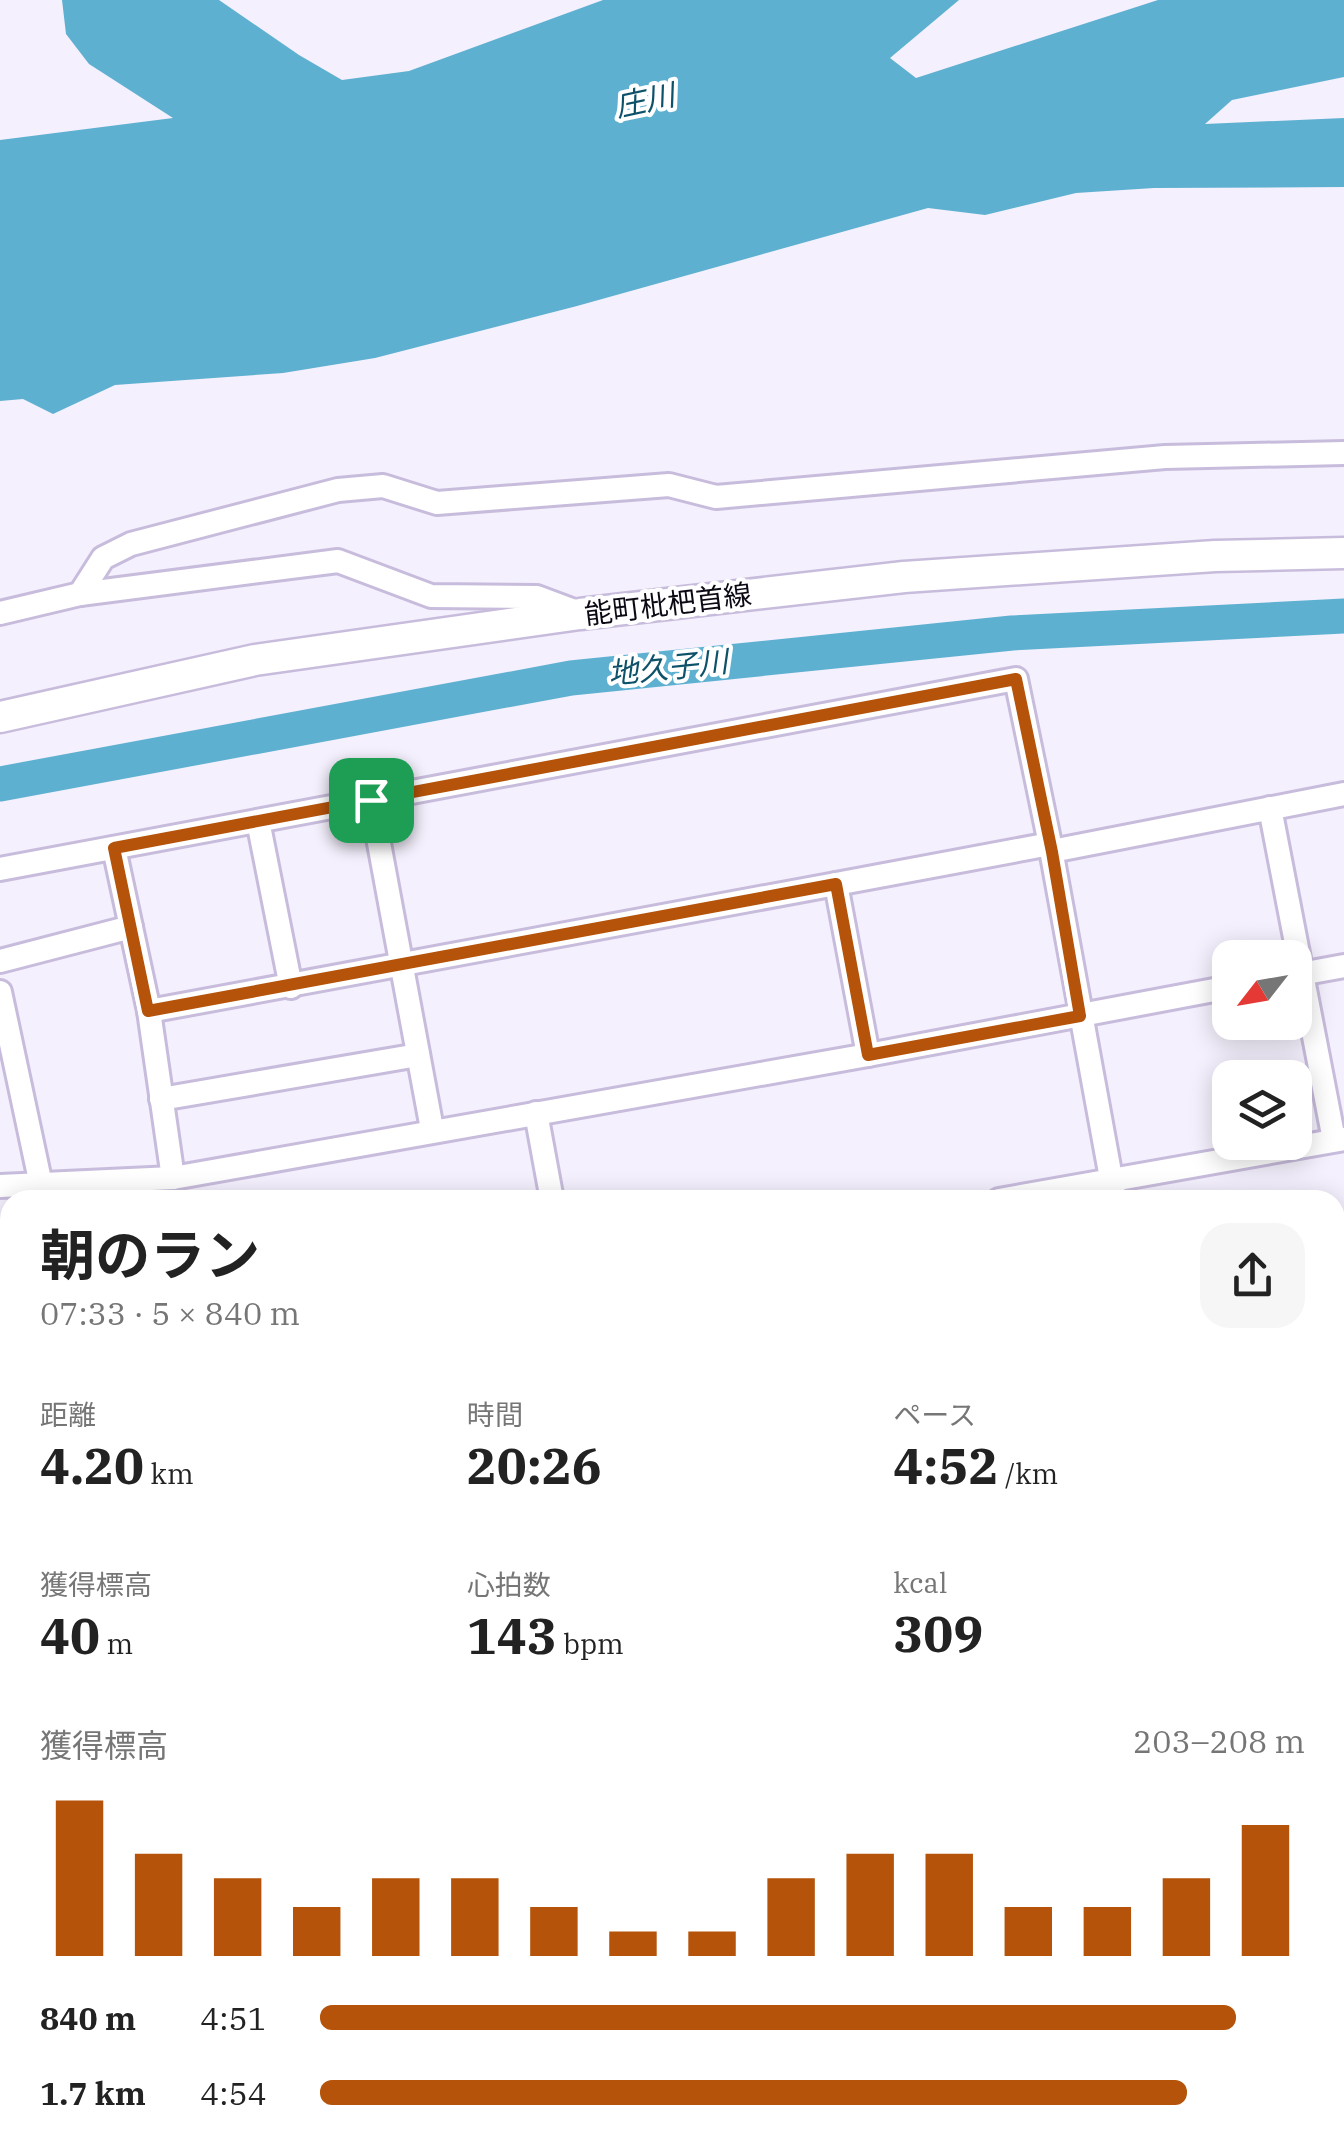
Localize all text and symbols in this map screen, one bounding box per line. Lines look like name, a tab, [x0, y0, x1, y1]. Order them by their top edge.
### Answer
water label: 庄川	[611, 74, 681, 125]
street label: 能町枇杷首線	[582, 575, 754, 632]
water label: 地久子川	[606, 641, 733, 692]
pin	[329, 758, 414, 843]
icon: arrive	[344, 773, 399, 828]
north arrow	[1212, 940, 1312, 1040]
map controls	[1212, 940, 1312, 1160]
button: layers	[1212, 1060, 1312, 1160]
text: 朝のラン	[40, 1219, 260, 1290]
button: share	[1200, 1223, 1305, 1328]
text: 07:33 · 5 × 840 m	[40, 1292, 300, 1334]
text: 距離	[40, 1396, 96, 1433]
text: 時間	[467, 1396, 523, 1433]
text: ペース	[893, 1396, 976, 1433]
text: 4.20	[40, 1433, 144, 1498]
text: 20:26	[467, 1433, 602, 1498]
text: 4:52	[893, 1433, 998, 1498]
text: km	[144, 1455, 194, 1492]
text: /km	[998, 1455, 1058, 1492]
text: kcal	[893, 1564, 947, 1601]
text: 獲得標高	[40, 1566, 152, 1603]
text: 心拍数	[467, 1566, 551, 1603]
text: 309	[893, 1601, 983, 1666]
text: 40	[40, 1603, 100, 1668]
text: 143	[467, 1603, 557, 1668]
text: m	[100, 1625, 133, 1662]
text: bpm	[557, 1625, 624, 1662]
text: 203–208 m	[1133, 1720, 1305, 1762]
text: 獲得標高	[40, 1724, 168, 1766]
text: 840 m	[40, 1997, 136, 2039]
text: 4:51	[200, 1997, 267, 2039]
text: 1.7 km	[40, 2072, 146, 2114]
text: 4:54	[200, 2072, 267, 2114]

